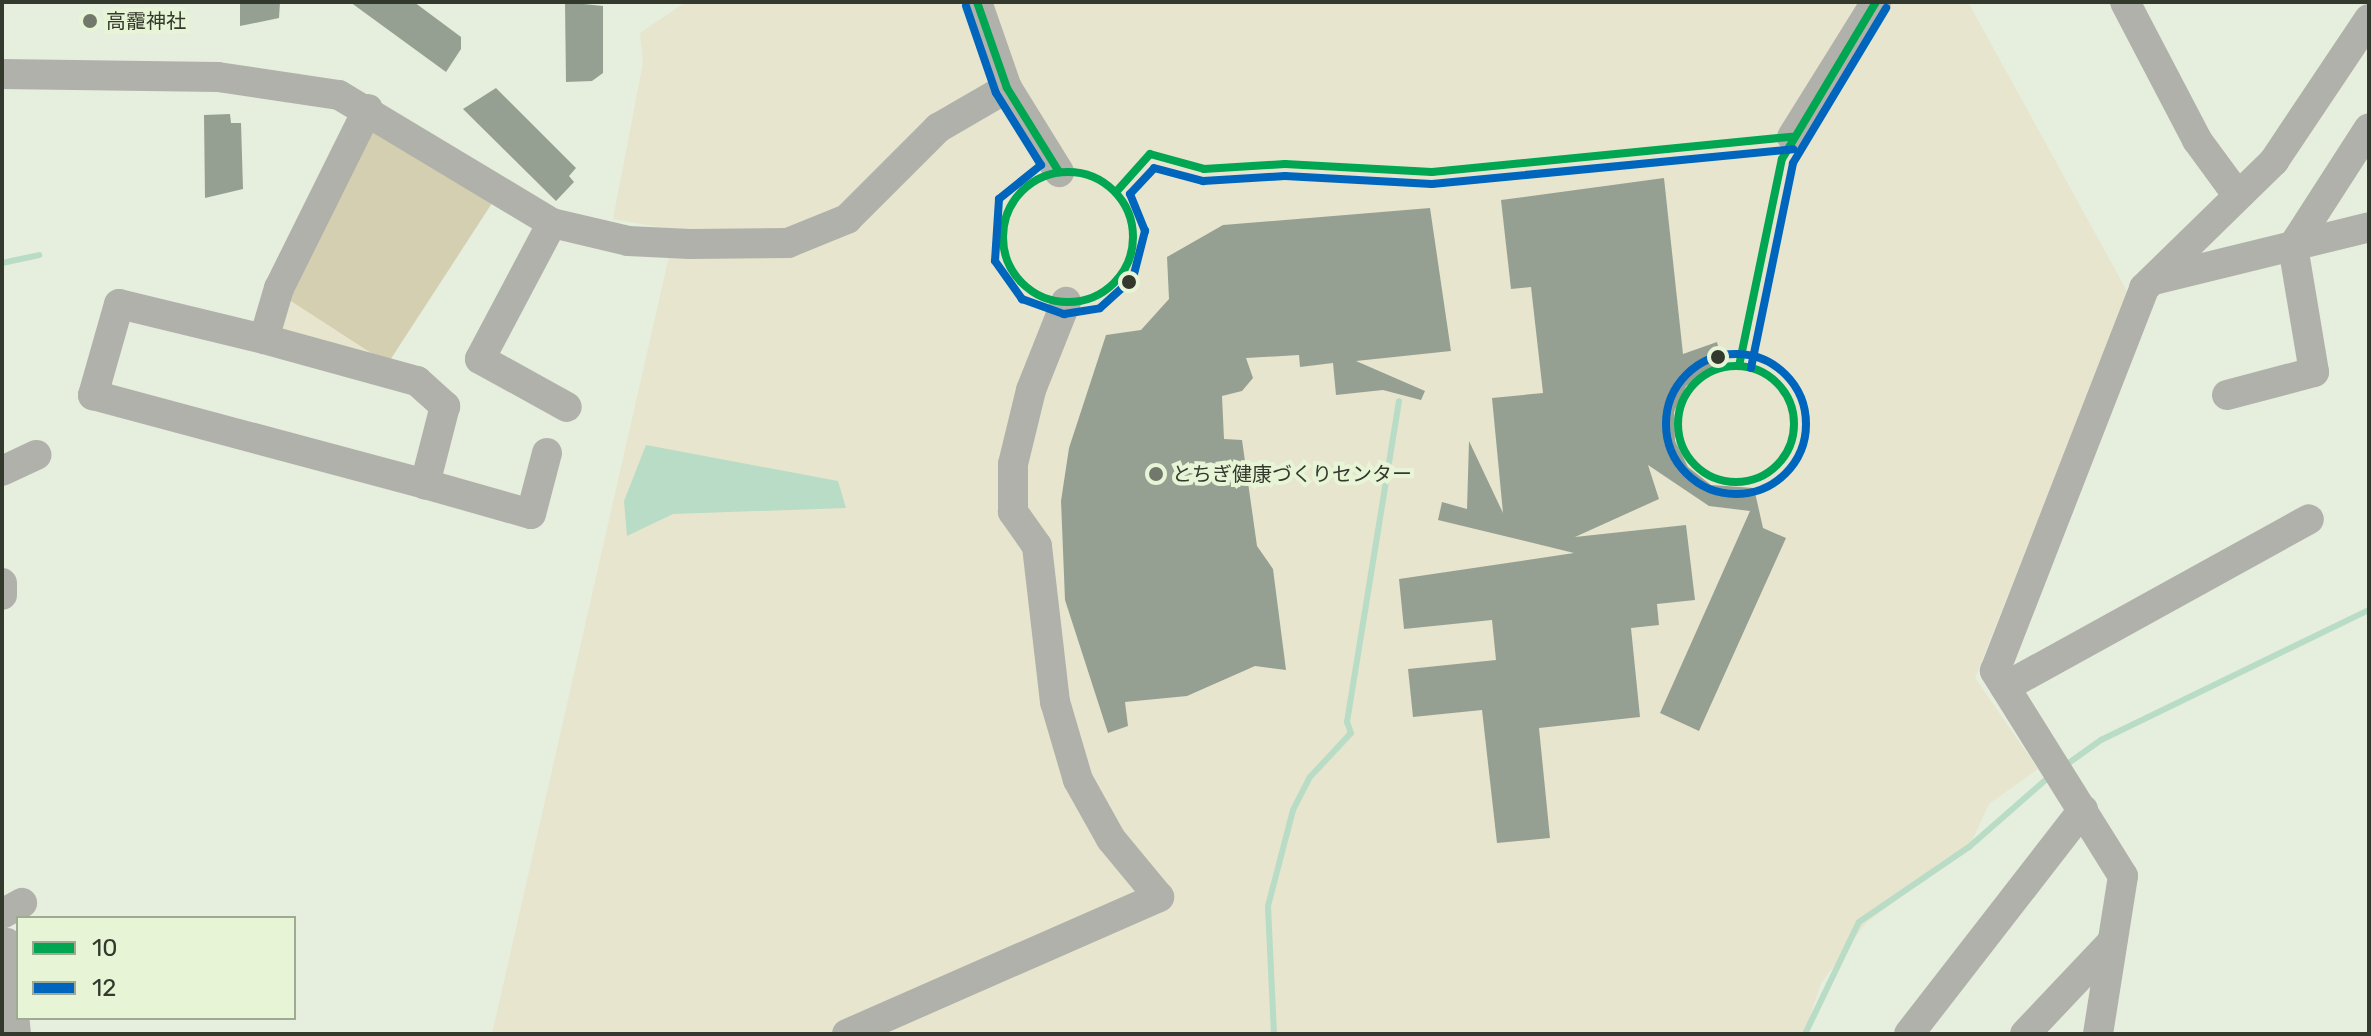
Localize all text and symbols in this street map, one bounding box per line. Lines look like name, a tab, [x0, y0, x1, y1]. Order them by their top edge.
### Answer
place label: 高靇神社	[106, 9, 186, 33]
marker: 高靇神社	[81, 12, 99, 30]
unlabelled marker	[1121, 274, 1137, 290]
unlabelled marker	[1710, 349, 1726, 365]
place label: とちぎ健康づくりセンター	[1172, 462, 1412, 486]
marker: とちぎ健康づくりセンター	[1147, 465, 1165, 483]
legend	[16, 916, 296, 1020]
text: 10	[92, 934, 118, 962]
text: 12	[92, 974, 116, 1002]

